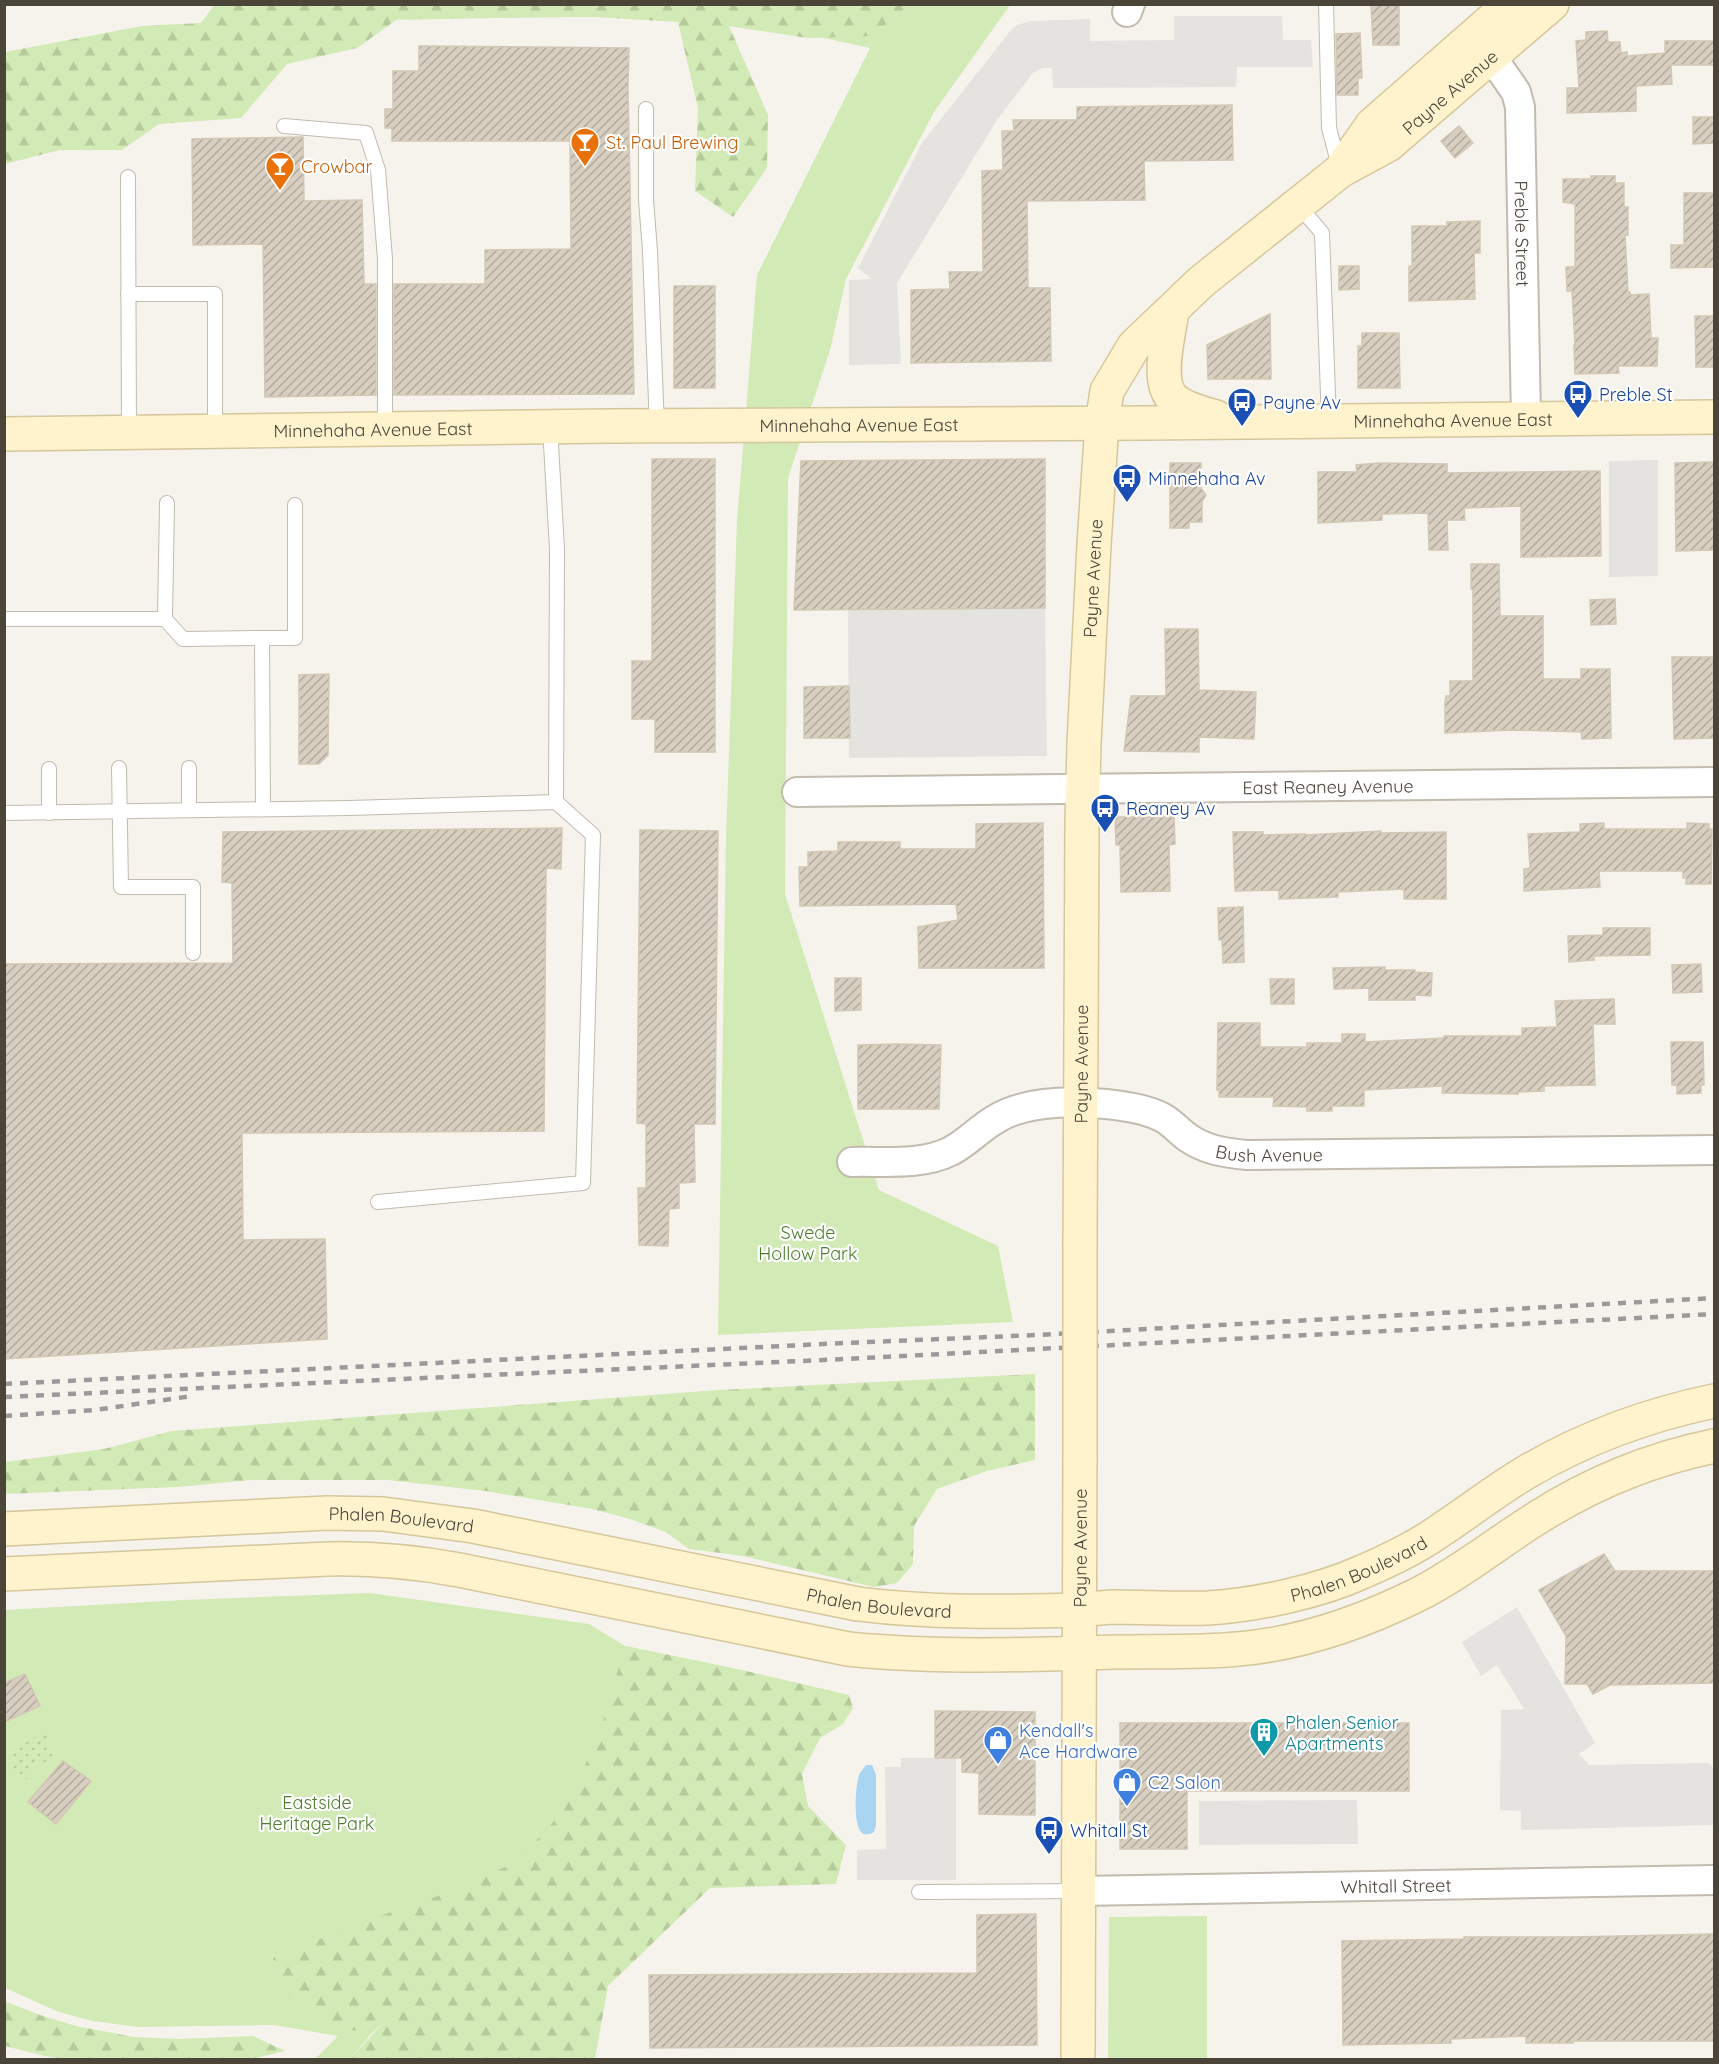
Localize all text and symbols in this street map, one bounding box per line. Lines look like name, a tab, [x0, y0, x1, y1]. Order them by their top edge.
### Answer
street label: Payne Avenue	[1397, 44, 1502, 139]
bar icon: St. Paul Brewing	[569, 126, 601, 168]
place label: St. Paul Brewing	[606, 131, 739, 154]
bar icon: Crowbar	[264, 150, 296, 192]
place label: Crowbar	[301, 155, 373, 178]
street label: Preble Street	[1510, 180, 1535, 287]
bus stop icon: Preble St	[1562, 378, 1594, 420]
place label: Preble St	[1599, 383, 1673, 406]
bus stop icon: Payne Av	[1226, 386, 1258, 428]
place label: Payne Av	[1263, 391, 1341, 414]
street label: Minnehaha Avenue East	[1353, 407, 1553, 432]
street label: Minnehaha Avenue East	[759, 413, 959, 437]
street label: Minnehaha Avenue East	[273, 416, 473, 442]
bus stop icon: Minnehaha Av	[1111, 462, 1143, 504]
place label: Minnehaha Av	[1148, 467, 1266, 490]
street label: Payne Avenue	[1078, 518, 1107, 638]
street label: East Reaney Avenue	[1242, 774, 1414, 799]
bus stop icon: Reaney Av	[1089, 792, 1121, 834]
place label: Reaney Av	[1126, 797, 1215, 820]
street label: Payne Avenue	[1069, 1005, 1093, 1124]
street label: Bush Avenue	[1214, 1139, 1323, 1167]
park label: Swede Hollow Park	[758, 1221, 858, 1265]
street label: Payne Avenue	[1068, 1489, 1091, 1607]
street label: Phalen Boulevard	[328, 1502, 475, 1538]
street label: Phalen Boulevard	[1288, 1531, 1431, 1607]
street label: Phalen Boulevard	[805, 1582, 952, 1622]
place label: Phalen Senior Apartments	[1285, 1711, 1399, 1755]
building icon: Phalen Senior Apartments	[1248, 1716, 1280, 1758]
place label: Kendall's Ace Hardware	[1019, 1719, 1138, 1763]
shop icon: Kendall's Ace Hardware	[982, 1724, 1014, 1766]
shop icon: C2 Salon	[1111, 1766, 1143, 1808]
place label: C2 Salon	[1148, 1771, 1221, 1794]
park label: Eastside Heritage Park	[260, 1791, 374, 1835]
bus stop icon: Whitall St	[1033, 1814, 1065, 1856]
place label: Whitall St	[1070, 1819, 1148, 1842]
street label: Whitall Street	[1340, 1873, 1452, 1898]

